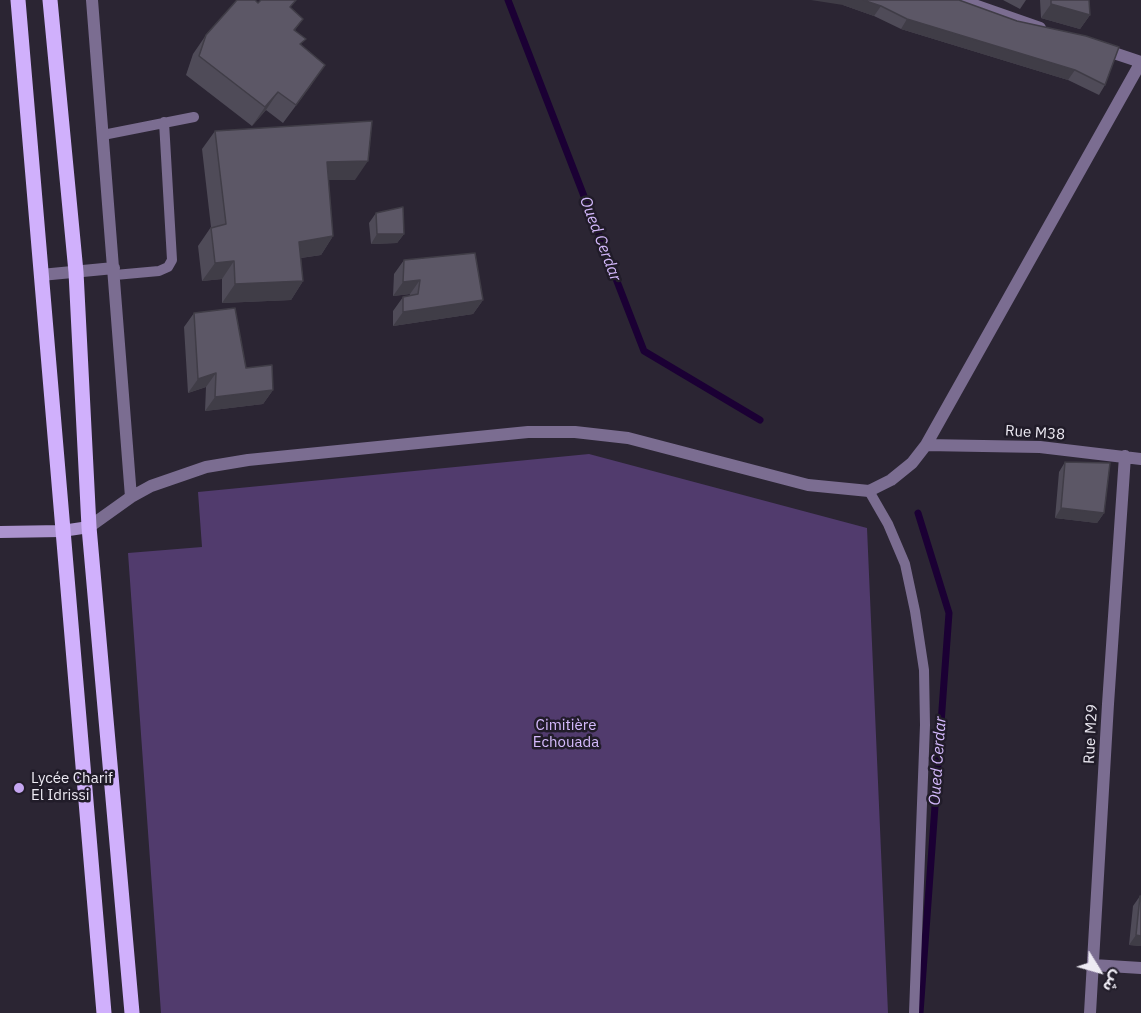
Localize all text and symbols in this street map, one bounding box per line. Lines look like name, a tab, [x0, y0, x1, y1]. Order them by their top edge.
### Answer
water label: Oued Cerdar	[575, 194, 625, 284]
street label: Rue M38	[1004, 422, 1066, 444]
street label: Rue M29	[1080, 704, 1102, 764]
water label: Oued Cerdar	[925, 716, 951, 806]
park label: Cimitière Echouada	[533, 717, 599, 752]
place label: Lycée Charif El Idrissi	[31, 770, 113, 805]
marker: Lycée Charif El Idrissi	[12, 781, 26, 795]
north arrow	[1069, 941, 1129, 1001]
text: ش	[1099, 967, 1128, 997]

